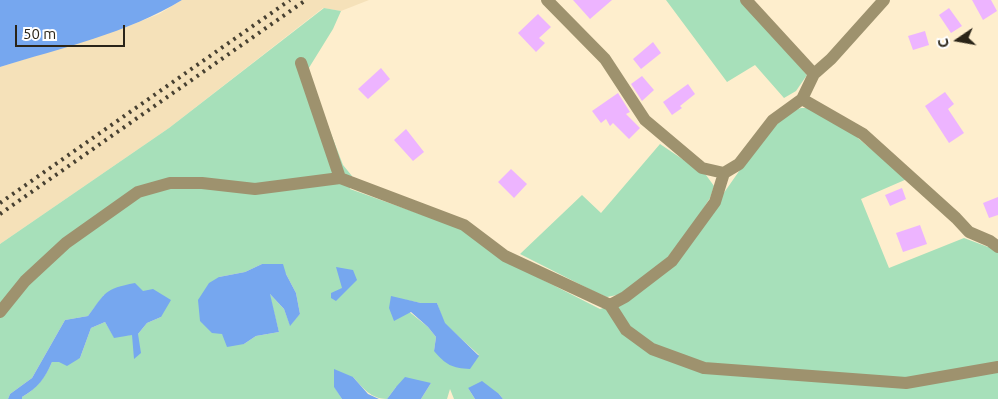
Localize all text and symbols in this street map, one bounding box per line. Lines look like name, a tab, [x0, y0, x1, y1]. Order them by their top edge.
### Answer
scale bar	[18, 15, 128, 47]
north arrow	[933, 15, 983, 65]
text: 50 m	[23, 25, 56, 42]
text: С	[935, 37, 952, 49]

